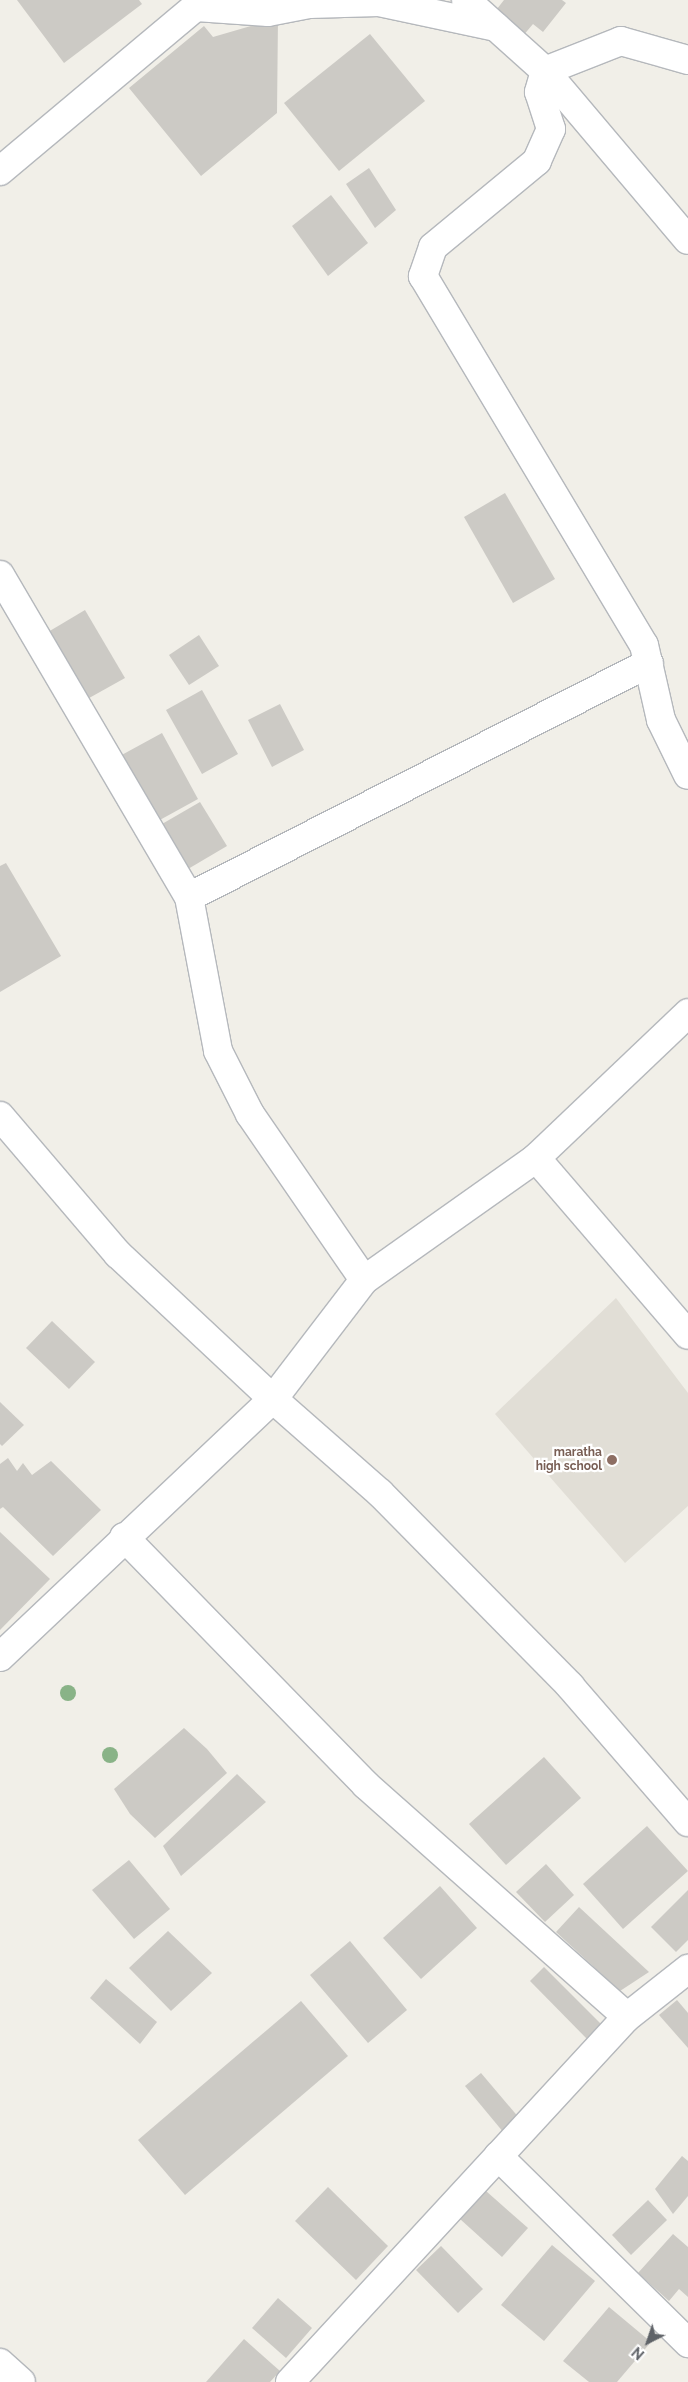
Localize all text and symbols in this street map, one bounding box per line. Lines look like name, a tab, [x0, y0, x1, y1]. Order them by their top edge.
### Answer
place label: maratha high school	[536, 1446, 602, 1474]
marker: maratha high school	[606, 1454, 618, 1466]
north arrow	[623, 2317, 673, 2367]
text: N	[629, 2344, 647, 2363]

